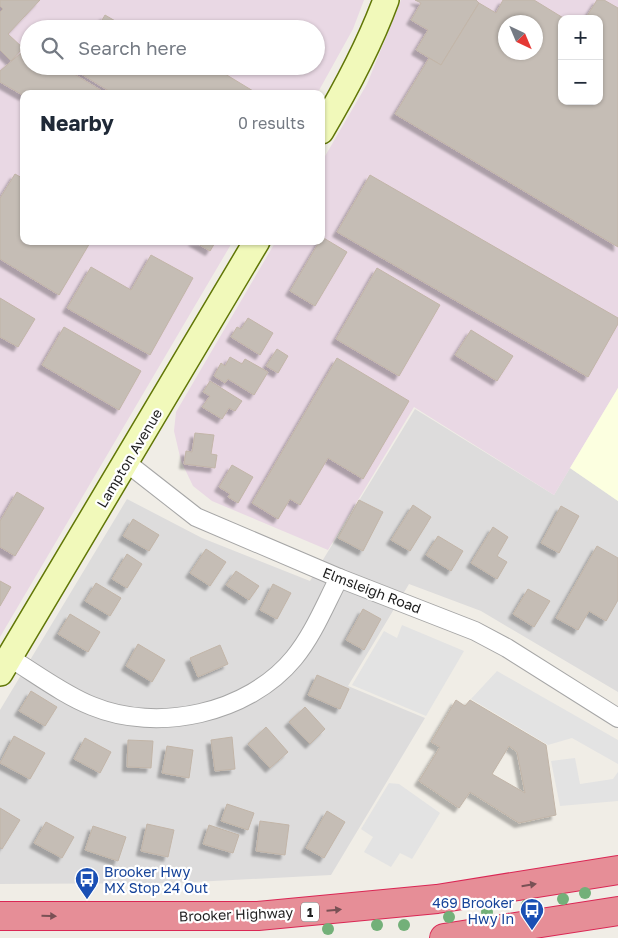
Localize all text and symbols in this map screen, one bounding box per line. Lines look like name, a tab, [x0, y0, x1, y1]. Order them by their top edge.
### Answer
north arrow	[498, 15, 543, 60]
map controls	[558, 15, 603, 105]
button: +	[558, 15, 603, 60]
search box	[20, 20, 325, 75]
icon: search	[38, 34, 66, 62]
text: Search here	[78, 36, 187, 59]
button: −	[558, 60, 603, 105]
text: Nearby	[40, 110, 114, 136]
text: 0 results	[238, 113, 305, 133]
street label: Lampton Avenue	[93, 405, 165, 511]
street label: Elmsleigh Road	[320, 563, 424, 617]
place label: Brooker Hwy MX Stop 24 Out	[104, 863, 208, 896]
bus stop icon: Brooker Hwy MX Stop 24 Out	[74, 866, 100, 900]
one-way arrow	[522, 881, 538, 889]
place label: 469 Brooker Hwy In	[432, 894, 515, 927]
bus stop icon: 469 Brooker Hwy In	[519, 897, 545, 931]
road number: 1	[301, 902, 319, 922]
street label: Brooker Highway	[179, 904, 294, 924]
one-way arrow	[326, 906, 342, 914]
one-way arrow	[41, 913, 57, 921]

